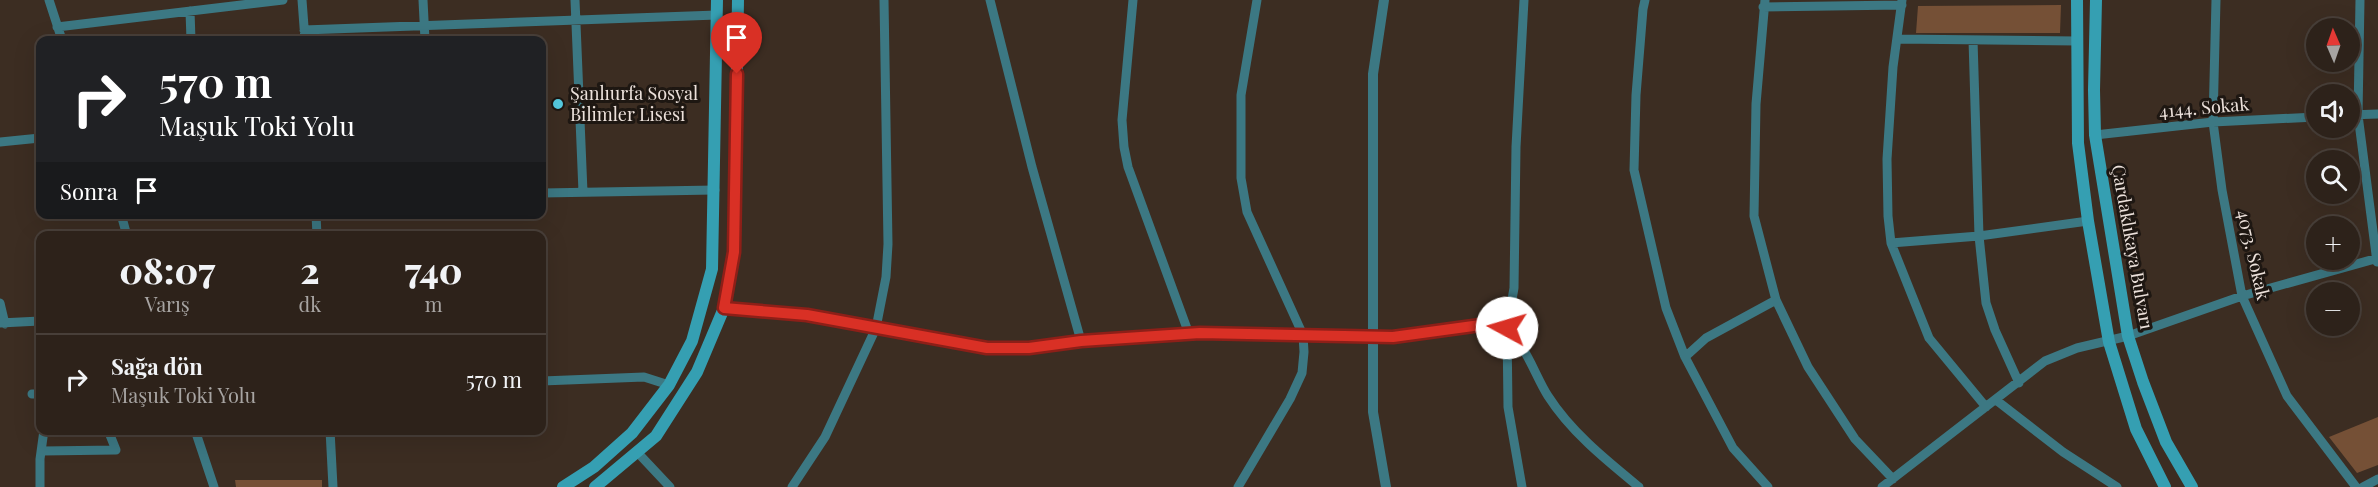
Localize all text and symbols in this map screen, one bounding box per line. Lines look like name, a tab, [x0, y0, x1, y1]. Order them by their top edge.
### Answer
pin	[711, 12, 762, 74]
north arrow	[2306, 18, 2360, 72]
map controls	[2306, 18, 2360, 336]
icon: arrive	[720, 21, 753, 54]
text: 570 m	[159, 53, 272, 109]
icon: right	[60, 60, 138, 138]
place label: Şanlıurfa Sosyal Bilimler Lisesi	[570, 81, 698, 126]
button: sound	[2306, 84, 2360, 138]
street label: 4144. Sokak	[2158, 91, 2250, 123]
marker: Şanlıurfa Sosyal Bilimler Lisesi	[551, 97, 565, 111]
text: Maşuk Toki Yolu	[159, 107, 355, 143]
button: search	[2306, 150, 2360, 204]
street label: Çardaklıkaya Bulvarı	[2107, 163, 2159, 331]
icon: arrive	[130, 174, 163, 207]
text: Sonra	[60, 176, 118, 206]
street label: 4073. Sokak	[2232, 207, 2276, 302]
button: +	[2306, 216, 2360, 270]
text: 08:07	[119, 245, 215, 293]
text: 2	[300, 245, 320, 293]
text: 740	[405, 245, 463, 293]
button: −	[2306, 282, 2360, 336]
text: Varış	[145, 290, 190, 317]
text: dk	[299, 290, 321, 317]
text: m	[425, 290, 442, 317]
position arrow	[1475, 296, 1539, 360]
text: Sağa dön	[111, 351, 203, 381]
icon: right	[60, 363, 93, 396]
text: 570 m	[466, 364, 522, 394]
text: Maşuk Toki Yolu	[111, 381, 256, 408]

